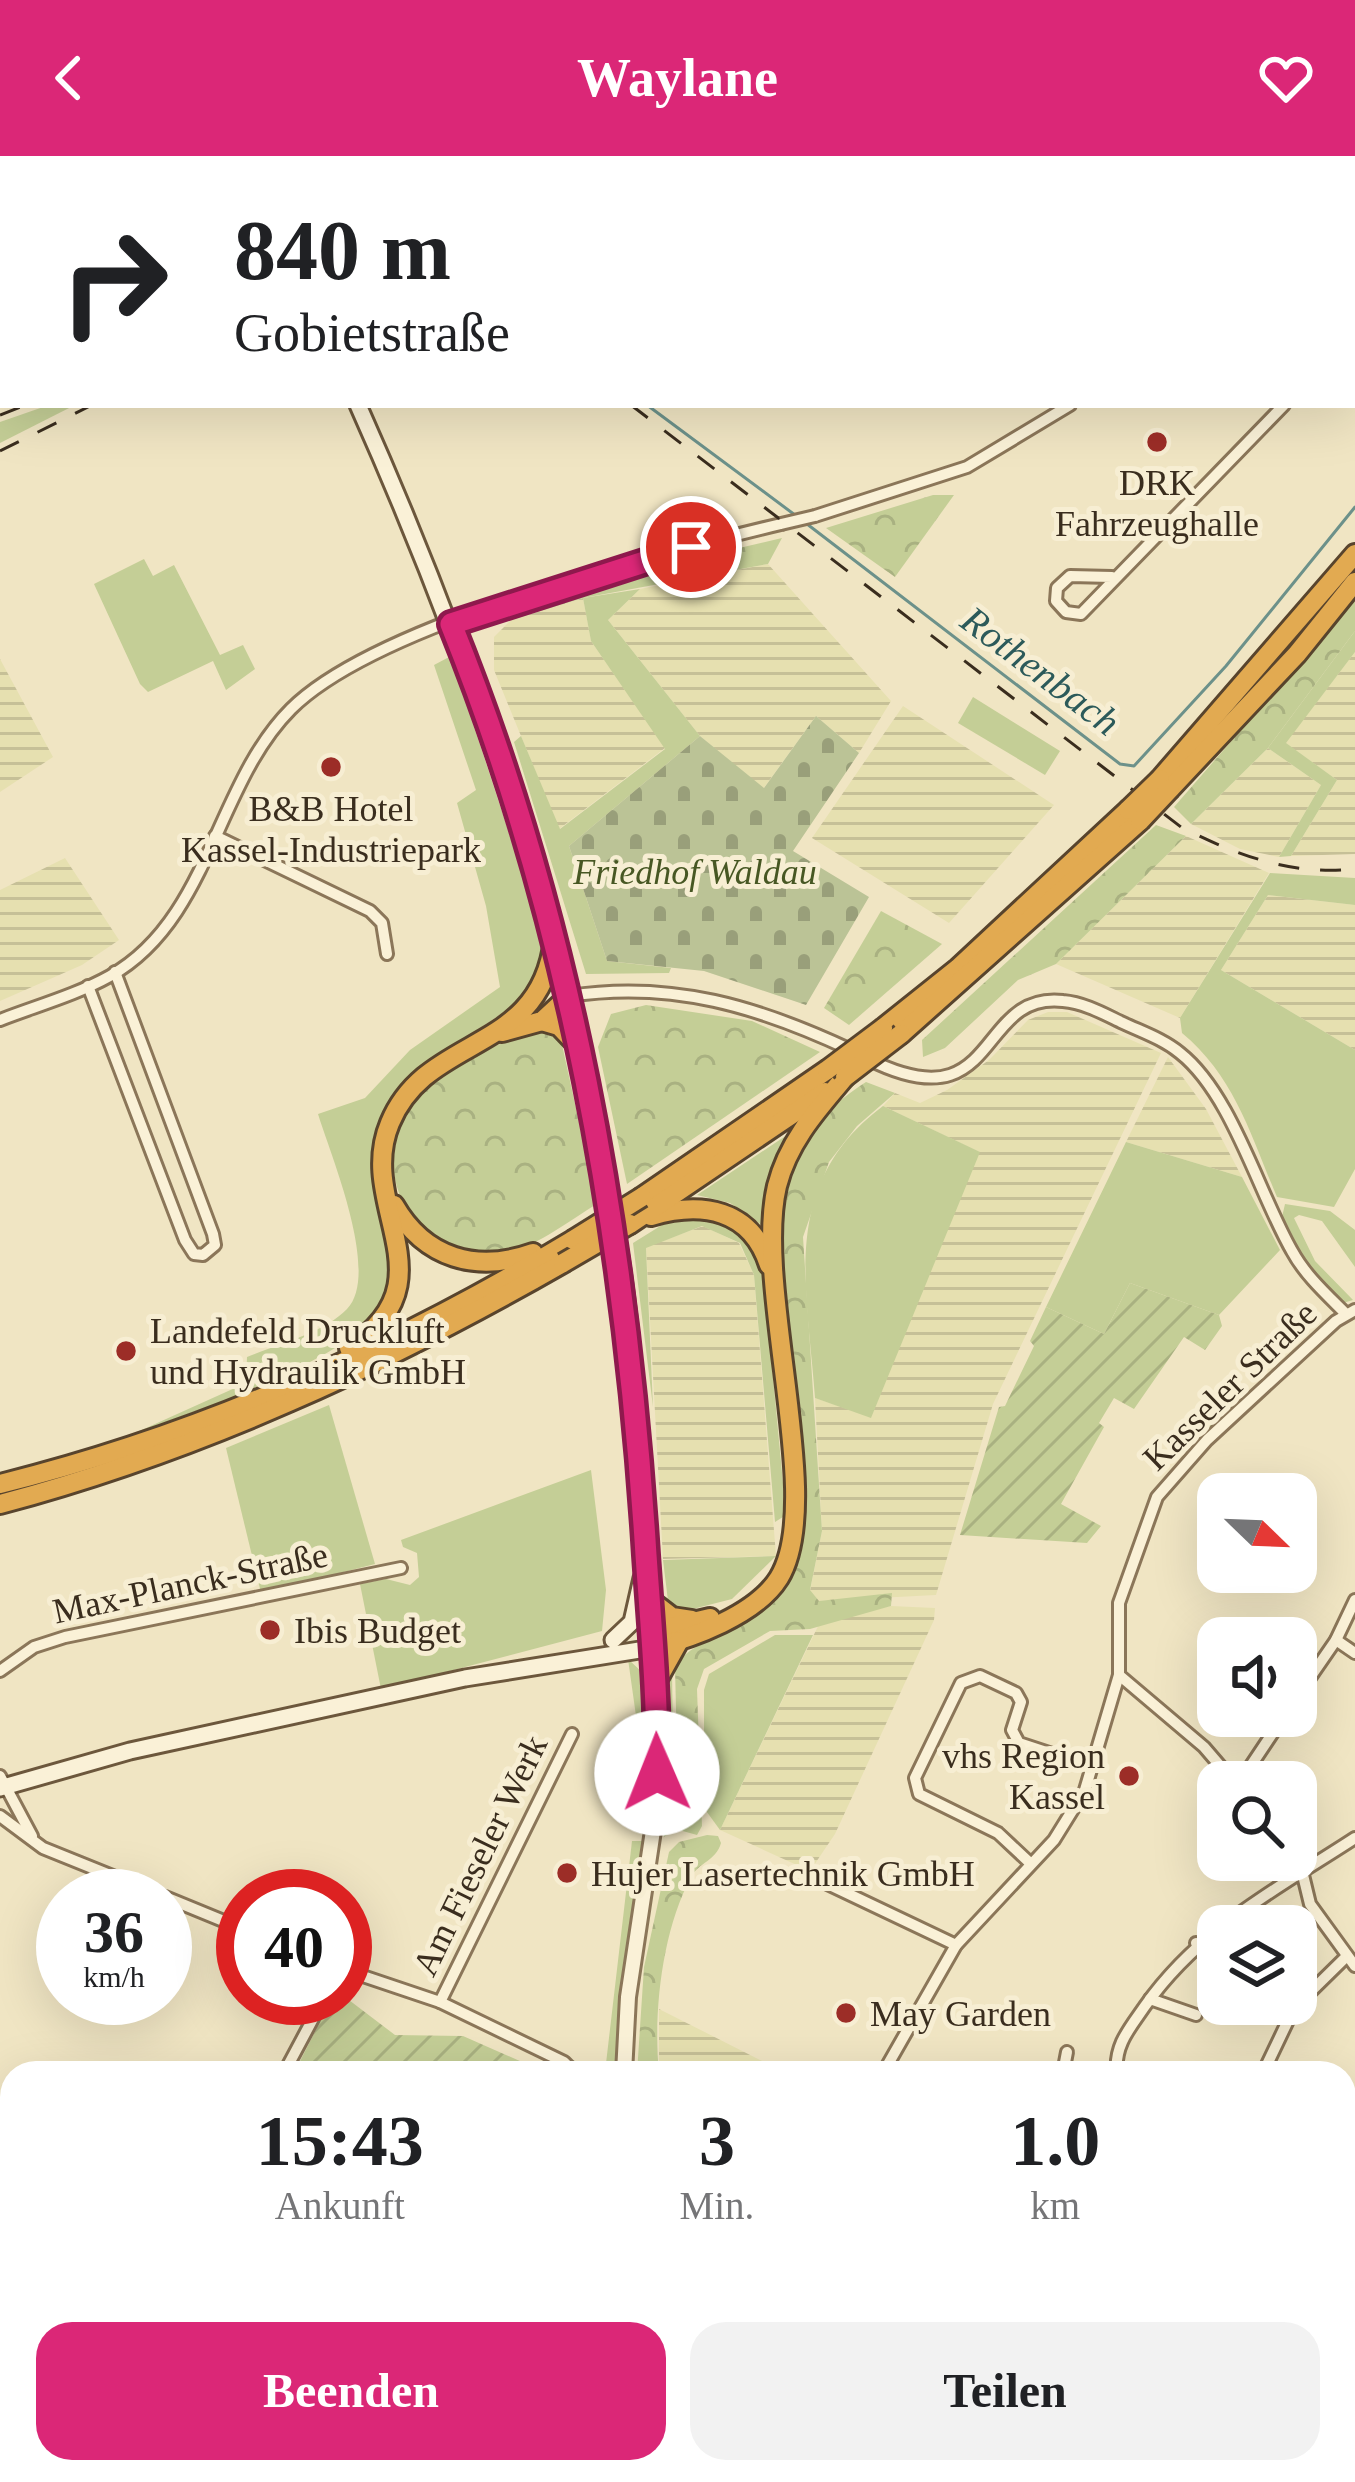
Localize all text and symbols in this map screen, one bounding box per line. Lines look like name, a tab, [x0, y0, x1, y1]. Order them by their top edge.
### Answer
icon: back	[36, 45, 102, 111]
icon: heart	[1253, 45, 1319, 111]
text: Waylane	[577, 48, 778, 108]
icon: right	[36, 204, 192, 360]
text: 840 m	[234, 204, 451, 297]
text: Gobietstraße	[234, 303, 510, 363]
marker: DRK Fahrzeughalle	[1144, 429, 1170, 455]
place label: DRK Fahrzeughalle	[1055, 463, 1259, 544]
pin	[640, 496, 742, 598]
icon: arrive	[658, 514, 724, 580]
water label: Rothenbach	[953, 597, 1128, 744]
marker: B&B Hotel Kassel-Industriepark	[318, 754, 344, 780]
place label: B&B Hotel Kassel-Industriepark	[181, 789, 481, 870]
park label: Friedhof Waldau	[572, 852, 817, 892]
street label: Kasseler Straße	[1135, 1293, 1324, 1478]
place label: Landefeld Druckluft und Hydraulik GmbH	[150, 1311, 466, 1392]
marker: Landefeld Druckluft und Hydraulik GmbH	[113, 1338, 139, 1364]
north arrow	[1197, 1473, 1317, 1593]
map controls	[1197, 1473, 1317, 2025]
street label: Max-Planck-Straße	[49, 1534, 331, 1632]
place label: Ibis Budget	[294, 1611, 461, 1651]
marker: Ibis Budget	[257, 1617, 283, 1643]
button: sound	[1197, 1617, 1317, 1737]
position arrow	[594, 1710, 720, 1836]
street label: Am Fieseler Werk	[404, 1729, 555, 1982]
place label: vhs Region Kassel	[942, 1736, 1105, 1817]
button: search	[1197, 1761, 1317, 1881]
marker: vhs Region Kassel	[1116, 1763, 1142, 1789]
place label: Hujer Lasertechnik GmbH	[591, 1854, 975, 1894]
marker: Hujer Lasertechnik GmbH	[554, 1860, 580, 1886]
speed limit sign: 40	[216, 1869, 372, 2025]
text: 36	[84, 1899, 144, 1965]
button: layers	[1197, 1905, 1317, 2025]
text: km/h	[83, 1960, 145, 1993]
place label: May Garden	[870, 1994, 1051, 2034]
marker: May Garden	[833, 2000, 859, 2026]
text: 15:43	[256, 2101, 424, 2181]
text: 3	[699, 2101, 735, 2181]
text: 1.0	[1010, 2101, 1100, 2181]
text: Ankunft	[275, 2184, 405, 2227]
text: Min.	[680, 2184, 754, 2227]
text: km	[1030, 2184, 1080, 2227]
button: Beenden	[36, 2322, 666, 2460]
button: Teilen	[690, 2322, 1320, 2460]

